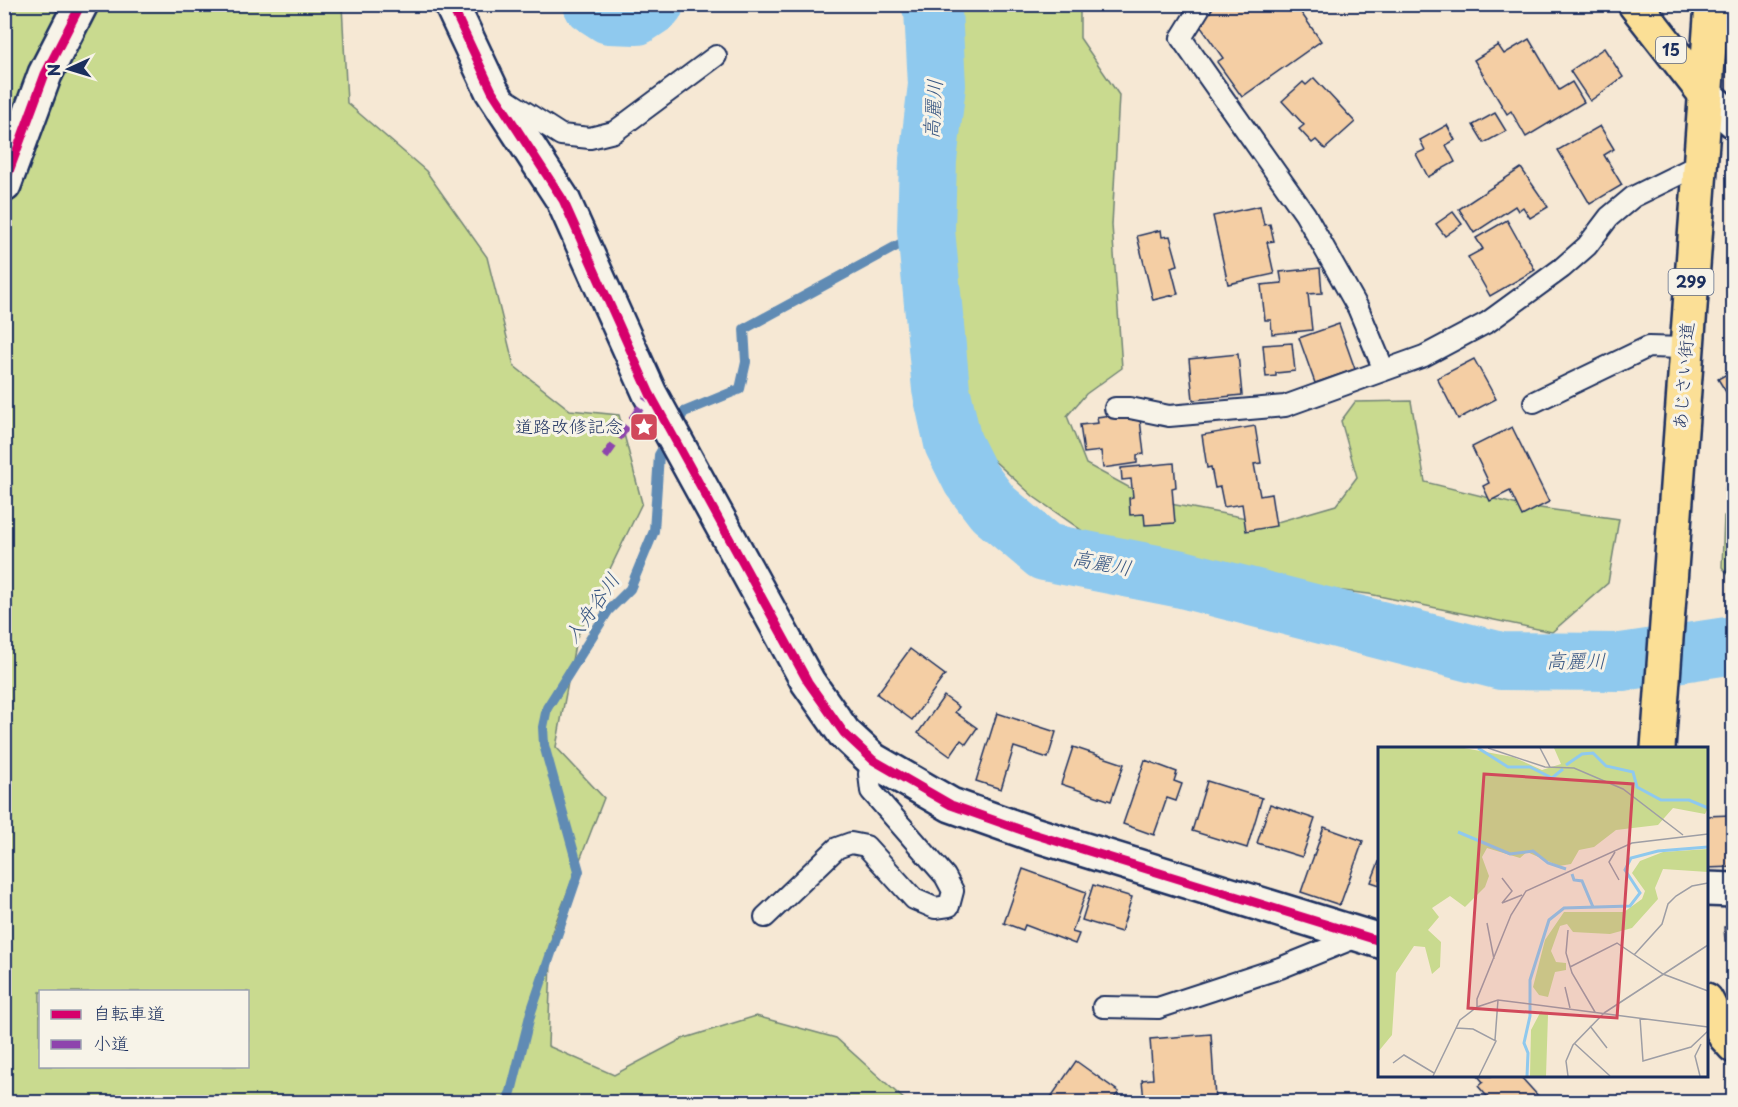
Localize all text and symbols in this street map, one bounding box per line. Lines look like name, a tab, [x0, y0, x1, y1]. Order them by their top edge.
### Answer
road number: 15	[1656, 37, 1686, 63]
north arrow	[39, 39, 99, 99]
text: N	[41, 63, 65, 77]
water label: 高麗川	[915, 78, 949, 140]
road number: 299	[1668, 269, 1714, 295]
street label: あじさい街道	[1665, 321, 1700, 431]
place icon: 道路改修記念	[628, 411, 660, 443]
place label: 道路改修記念	[515, 412, 623, 439]
water label: 高麗川	[1070, 542, 1135, 582]
water label: 入舟谷川	[556, 566, 626, 649]
water label: 高麗川	[1546, 645, 1606, 675]
inset map	[1378, 747, 1708, 1077]
legend	[39, 990, 249, 1068]
text: 自転車道	[93, 999, 165, 1026]
text: 小道	[93, 1029, 129, 1056]

